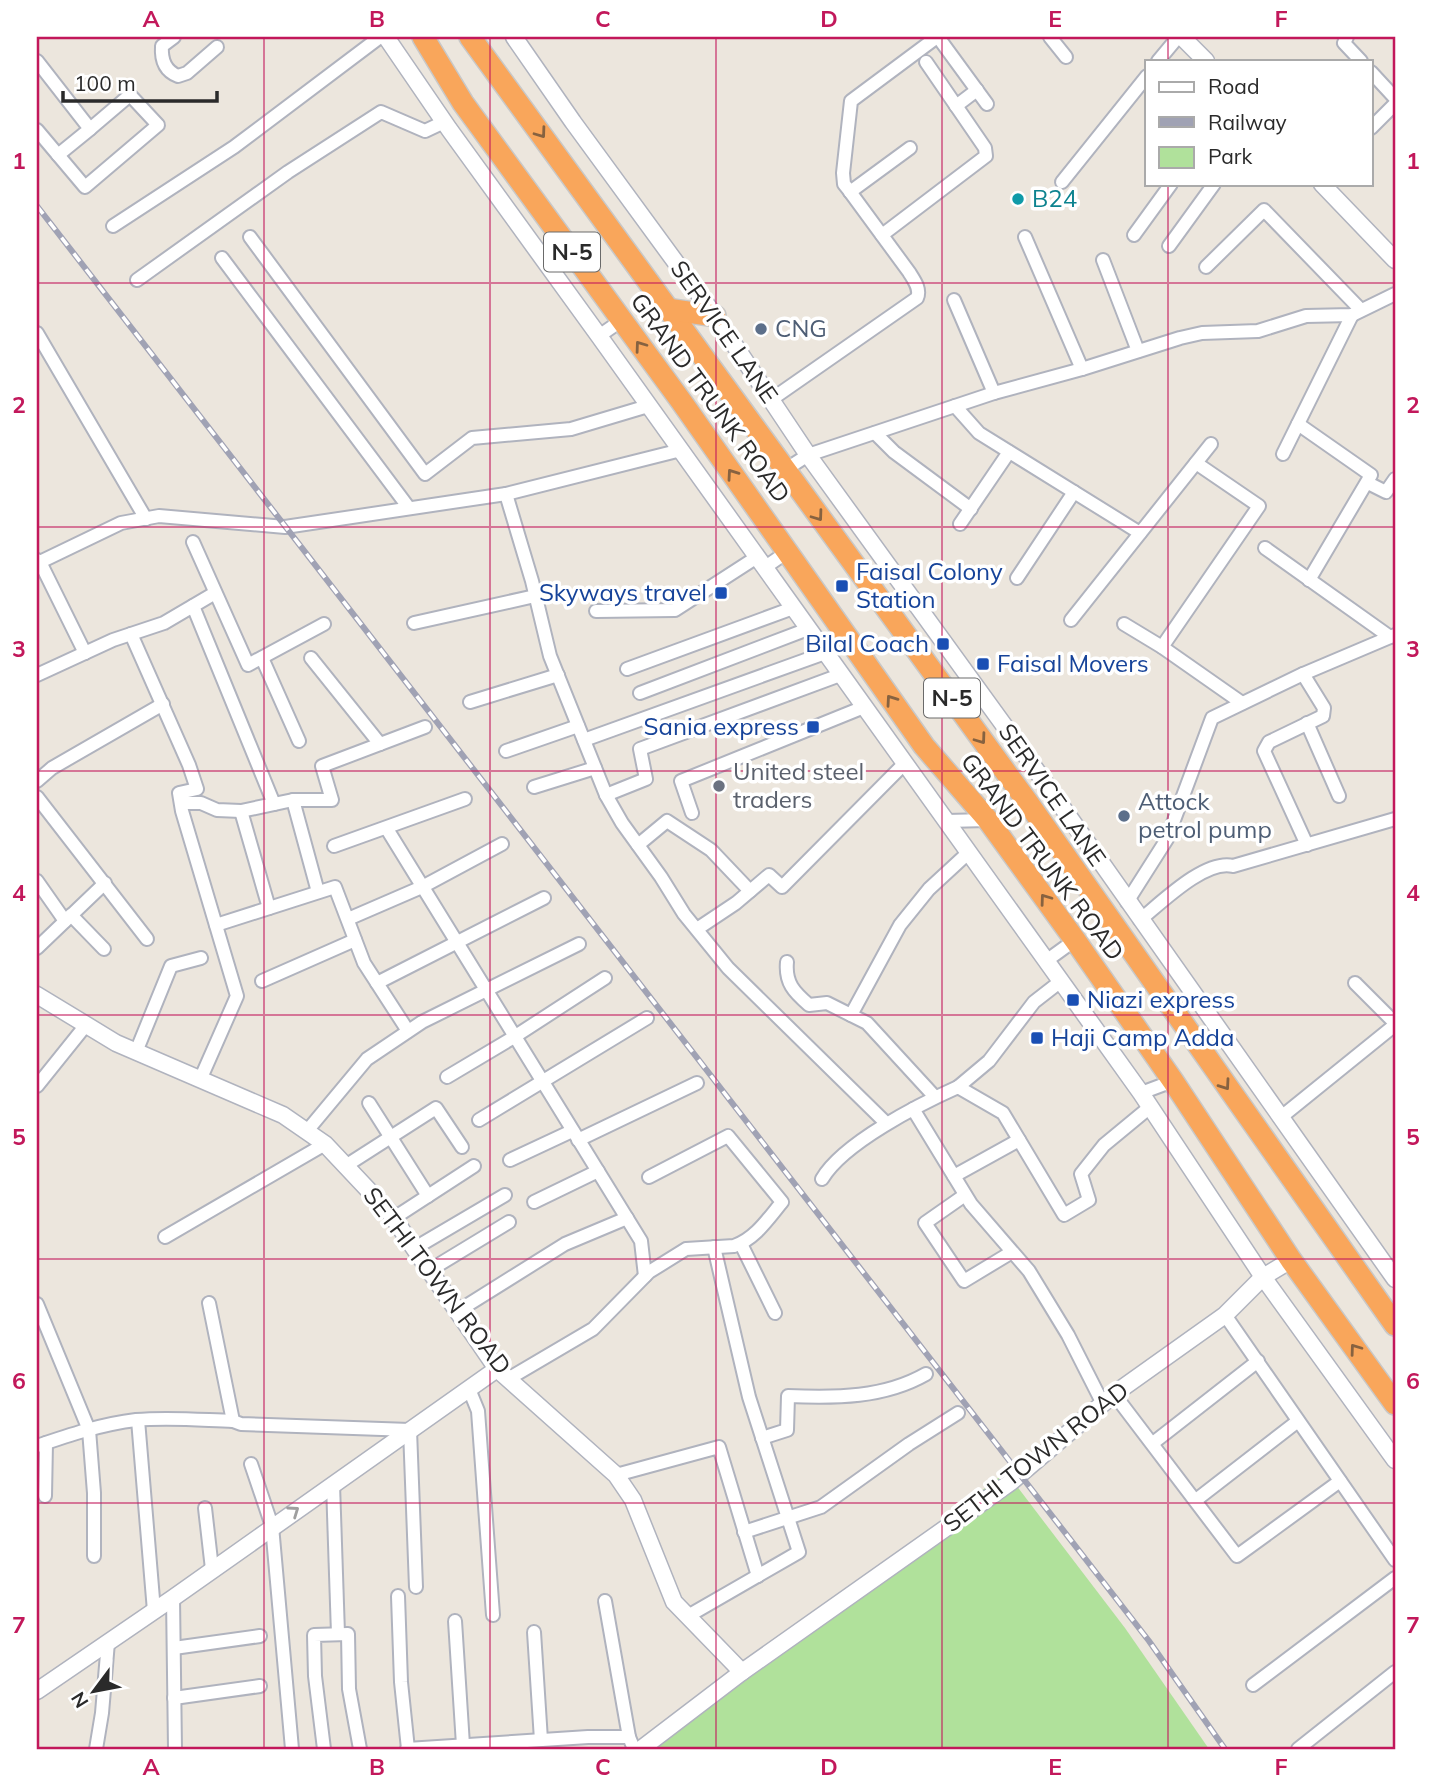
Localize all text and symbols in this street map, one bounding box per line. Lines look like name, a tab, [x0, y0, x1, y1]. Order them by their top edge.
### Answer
text: A	[142, 4, 160, 33]
text: B	[369, 4, 385, 33]
text: C	[595, 4, 611, 33]
text: D	[820, 4, 838, 33]
text: E	[1048, 4, 1062, 33]
text: F	[1274, 4, 1288, 33]
scale bar	[63, 60, 217, 104]
legend	[1145, 60, 1372, 186]
text: 100 m	[74, 70, 136, 96]
text: Road	[1208, 73, 1259, 99]
text: Railway	[1208, 109, 1287, 135]
one-way arrow	[533, 125, 545, 138]
text: Park	[1208, 143, 1252, 169]
text: 1	[12, 146, 26, 175]
text: 1	[1406, 146, 1420, 175]
place label: B24	[1032, 183, 1077, 213]
marker: B24	[1010, 191, 1026, 207]
road number: N-5	[544, 232, 600, 272]
street label: SERVICE LANE	[665, 254, 785, 409]
street label: GRAND TRUNK ROAD	[625, 287, 797, 508]
place label: CNG	[775, 313, 827, 343]
marker: CNG	[753, 321, 769, 337]
one-way arrow	[636, 341, 649, 354]
text: 2	[12, 390, 26, 419]
text: 2	[1406, 390, 1420, 419]
one-way arrow	[728, 469, 740, 482]
one-way arrow	[810, 508, 822, 520]
place label: Faisal Colony Station	[856, 556, 1003, 614]
place label: Skyways travel	[539, 577, 707, 607]
marker: Faisal Colony Station	[834, 578, 850, 594]
marker: Skyways travel	[713, 585, 729, 601]
place label: Bilal Coach	[805, 628, 929, 658]
text: 3	[12, 634, 26, 663]
text: 3	[1406, 634, 1420, 663]
marker: Bilal Coach	[935, 636, 951, 652]
place label: Faisal Movers	[997, 648, 1149, 678]
marker: Faisal Movers	[975, 656, 991, 672]
road number: N-5	[924, 678, 980, 718]
one-way arrow	[887, 695, 899, 708]
place label: Sania express	[644, 711, 799, 741]
street label: SERVICE LANE	[993, 717, 1113, 872]
marker: Sania express	[805, 719, 821, 735]
one-way arrow	[973, 731, 986, 744]
street label: GRAND TRUNK ROAD	[955, 747, 1131, 966]
place label: United steel traders	[733, 756, 864, 814]
marker: United steel traders	[711, 778, 727, 794]
place label: Attock petrol pump	[1138, 786, 1272, 844]
marker: Attock petrol pump	[1116, 808, 1132, 824]
text: 4	[12, 878, 26, 907]
text: 4	[1406, 878, 1420, 907]
one-way arrow	[1041, 894, 1054, 907]
place label: Niazi express	[1087, 984, 1235, 1014]
marker: Niazi express	[1065, 992, 1081, 1008]
place label: Haji Camp Adda	[1051, 1022, 1234, 1052]
marker: Haji Camp Adda	[1029, 1030, 1045, 1046]
one-way arrow	[1217, 1077, 1229, 1090]
text: 5	[12, 1122, 26, 1151]
text: 5	[1406, 1122, 1420, 1151]
street label: SETHI TOWN ROAD	[358, 1181, 518, 1380]
one-way arrow	[1351, 1344, 1363, 1357]
text: 6	[12, 1366, 26, 1395]
text: 6	[1406, 1366, 1420, 1395]
street label: SETHI TOWN ROAD	[937, 1375, 1134, 1538]
one-way arrow	[286, 1507, 299, 1520]
text: 7	[12, 1610, 26, 1639]
text: 7	[1406, 1610, 1420, 1639]
north arrow	[60, 1656, 130, 1726]
text: N	[66, 1688, 94, 1712]
text: A	[142, 1752, 160, 1781]
text: B	[369, 1752, 385, 1781]
text: C	[595, 1752, 611, 1781]
text: D	[820, 1752, 838, 1781]
text: E	[1048, 1752, 1062, 1781]
text: F	[1274, 1752, 1288, 1781]

